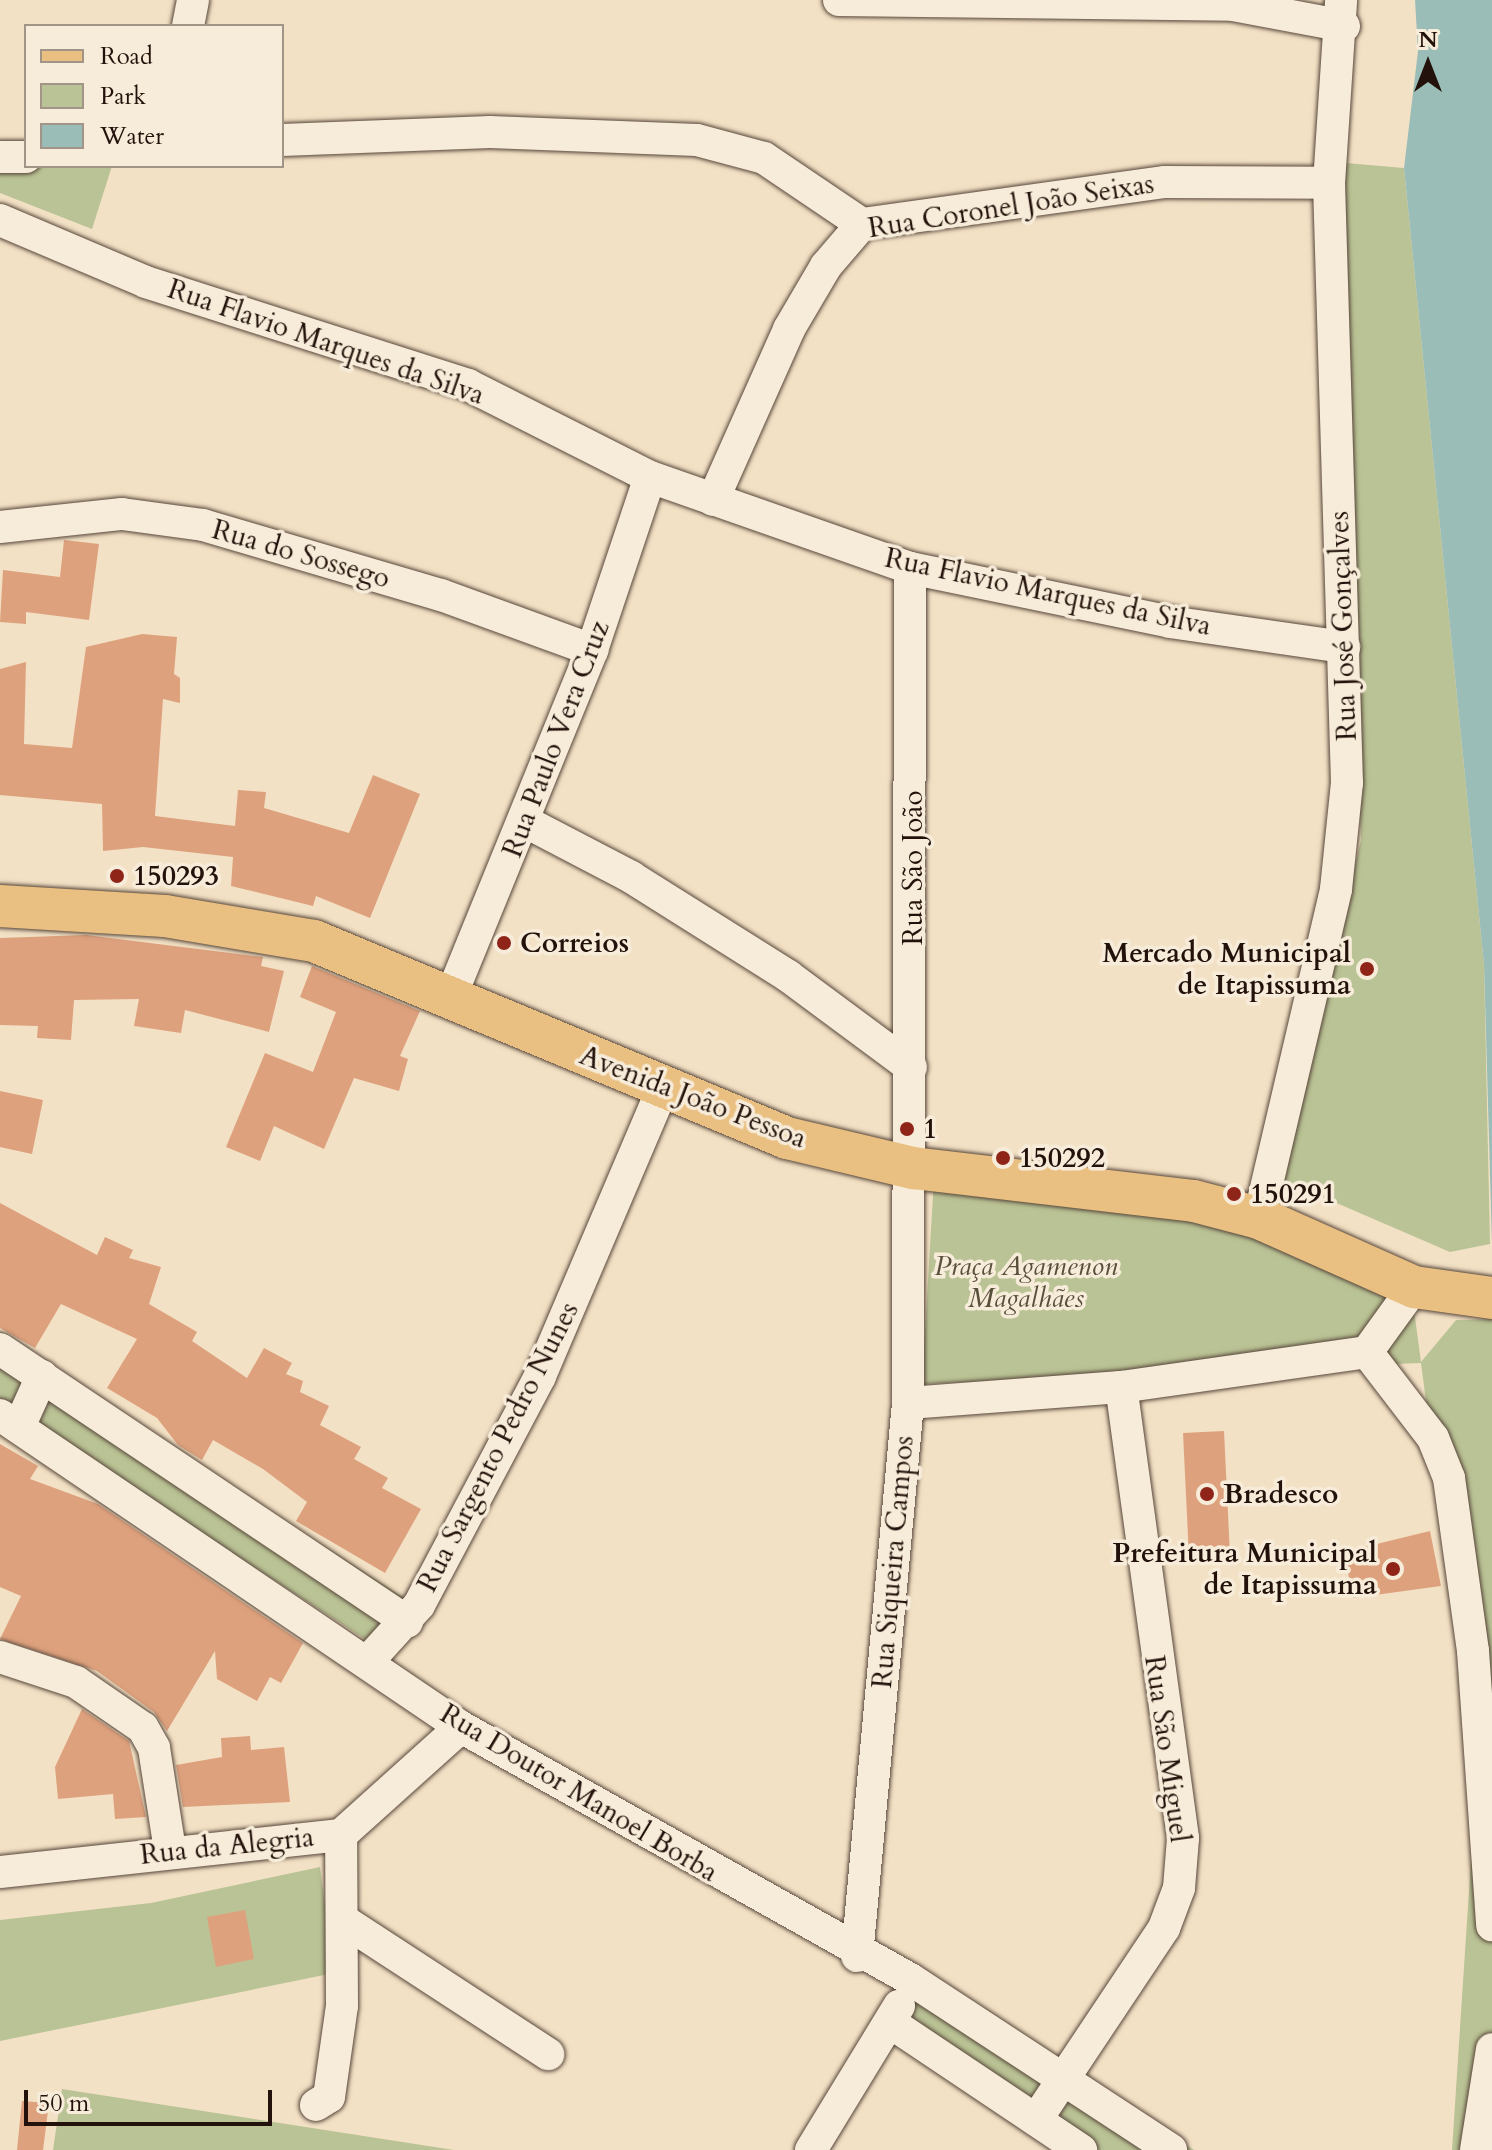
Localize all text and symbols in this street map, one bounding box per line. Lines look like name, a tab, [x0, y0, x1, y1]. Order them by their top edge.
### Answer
legend	[24, 24, 284, 168]
north arrow	[1388, 24, 1468, 104]
text: N	[1418, 25, 1438, 55]
text: Road	[100, 40, 153, 73]
text: Park	[100, 80, 146, 113]
text: Water	[100, 120, 164, 153]
street label: Rua Coronel João Seixas	[866, 167, 1156, 245]
street label: Rua Flavio Marques da Silva	[163, 272, 489, 412]
street label: Rua José Gonçalves	[1322, 510, 1364, 742]
street label: Rua do Sossego	[208, 513, 394, 595]
street label: Rua Flavio Marques da Silva	[882, 541, 1214, 643]
street label: Rua Paulo Vera Cruz	[495, 616, 617, 862]
street label: Rua São João	[896, 790, 930, 946]
place label: 150293	[133, 859, 219, 893]
marker: 150293	[108, 867, 126, 885]
place label: Correios	[520, 926, 629, 960]
marker: Correios	[495, 934, 513, 952]
place label: Mercado Municipal de Itapissuma	[1102, 936, 1351, 1002]
marker: Mercado Municipal de Itapissuma	[1358, 960, 1376, 978]
street label: Avenida João Pessoa	[575, 1038, 811, 1156]
place label: 1	[923, 1112, 937, 1146]
marker: 1	[898, 1120, 916, 1138]
place label: 150292	[1019, 1141, 1105, 1175]
marker: 150292	[994, 1149, 1012, 1167]
place label: 150291	[1250, 1177, 1336, 1211]
marker: 150291	[1225, 1185, 1243, 1203]
park label: Praça Agamenon Magalhães	[934, 1249, 1118, 1315]
street label: Rua Sargento Pedro Nunes	[410, 1296, 586, 1598]
street label: Rua Siqueira Campos	[865, 1434, 921, 1690]
place label: Bradesco	[1223, 1477, 1338, 1511]
marker: Bradesco	[1198, 1485, 1216, 1503]
place label: Prefeitura Municipal de Itapissuma	[1113, 1536, 1377, 1602]
marker: Prefeitura Municipal de Itapissuma	[1384, 1560, 1402, 1578]
street label: Rua São Miguel	[1137, 1653, 1197, 1845]
street label: Rua Doutor Manoel Borba	[434, 1697, 724, 1889]
street label: Rua da Alegria	[138, 1820, 316, 1872]
scale bar	[28, 2074, 276, 2124]
text: 50 m	[38, 2087, 89, 2120]

